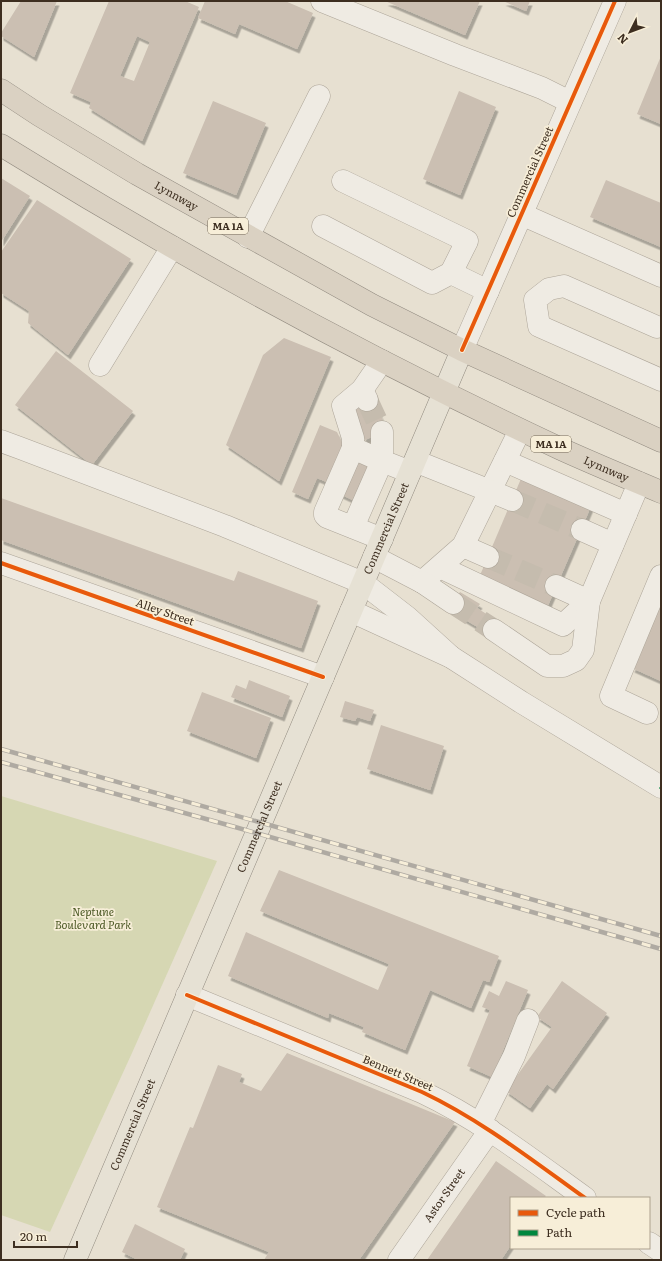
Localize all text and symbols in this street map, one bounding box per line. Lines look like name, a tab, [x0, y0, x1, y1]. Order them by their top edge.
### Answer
north arrow	[610, 12, 650, 52]
text: N	[613, 31, 631, 48]
street label: Commercial Street	[502, 123, 557, 220]
street label: Lynnway	[152, 176, 202, 214]
road number: MA 1A	[208, 218, 248, 234]
road number: MA 1A	[531, 436, 571, 452]
street label: Lynnway	[582, 451, 632, 485]
street label: Commercial Street	[359, 479, 412, 576]
street label: Alley Street	[134, 594, 197, 629]
street label: Commercial Street	[232, 777, 285, 875]
park label: Neptune Boulevard Park	[55, 903, 131, 932]
street label: Bennett Street	[361, 1050, 437, 1094]
street label: Commercial Street	[105, 1075, 158, 1173]
street label: Astor Street	[419, 1164, 468, 1225]
legend	[510, 1197, 650, 1249]
text: Cycle path	[546, 1203, 606, 1221]
scale bar	[14, 1223, 77, 1249]
text: Path	[546, 1223, 572, 1241]
text: 20 m	[20, 1227, 47, 1245]

